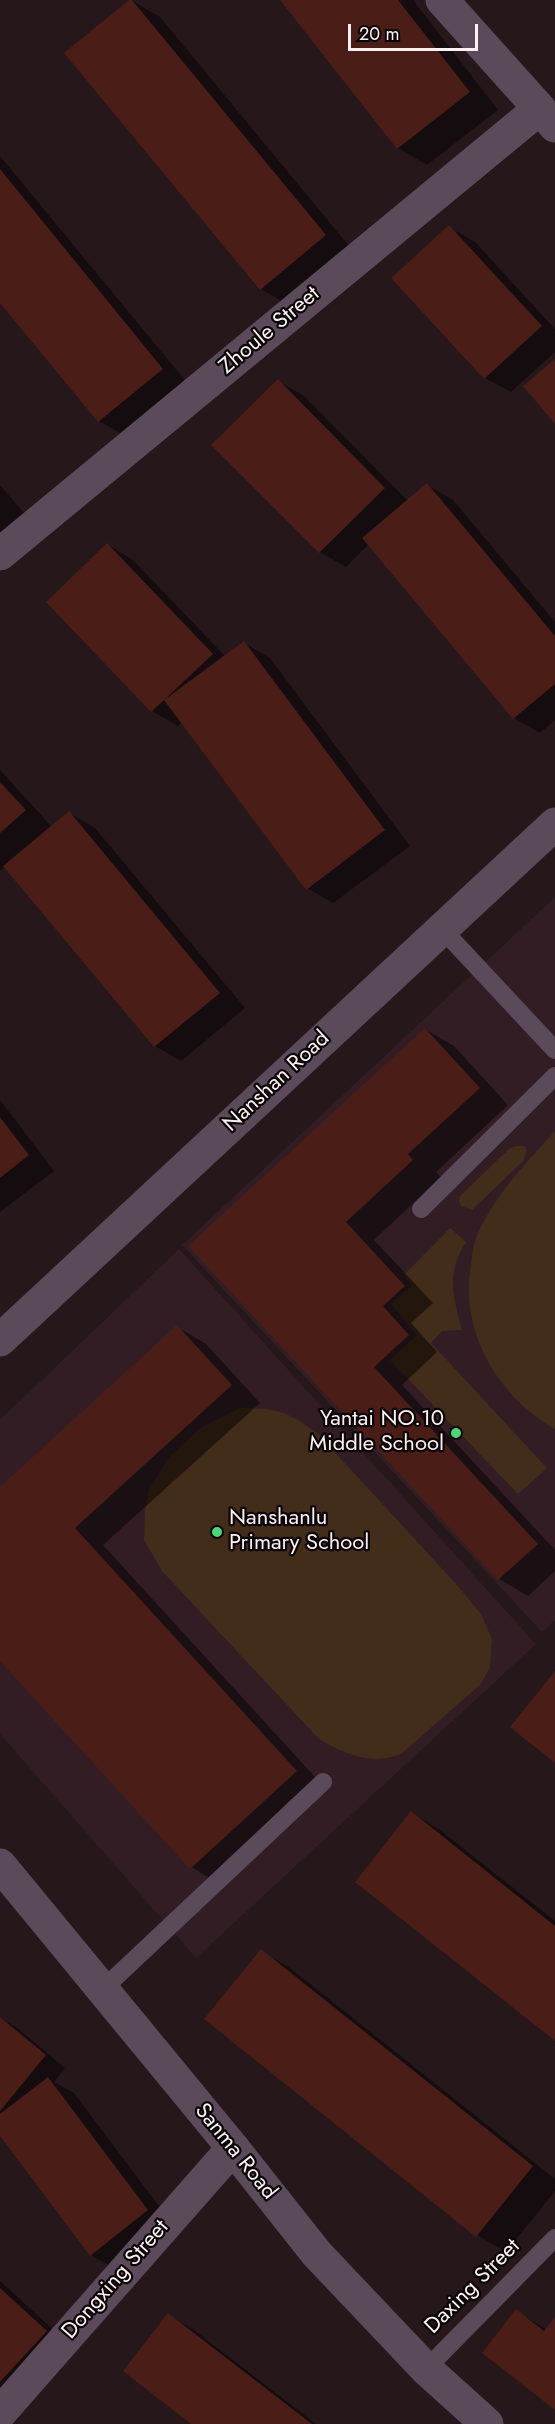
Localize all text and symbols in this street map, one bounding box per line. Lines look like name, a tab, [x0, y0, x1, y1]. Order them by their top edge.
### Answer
scale bar	[351, 12, 482, 50]
text: 20 m	[359, 21, 399, 47]
street label: Zhoule Street	[215, 281, 325, 381]
street label: Nanshan Road	[218, 1026, 336, 1138]
place label: Yantai NO.10 Middle School	[309, 1407, 444, 1458]
marker: Yantai NO.10 Middle School	[449, 1426, 463, 1440]
place label: Nanshanlu Primary School	[229, 1506, 369, 1558]
marker: Nanshanlu Primary School	[210, 1525, 224, 1539]
street label: Sanma Road	[188, 2099, 282, 2205]
street label: Dongxing Street	[57, 2215, 175, 2345]
street label: Daxing Street	[420, 2234, 526, 2340]

